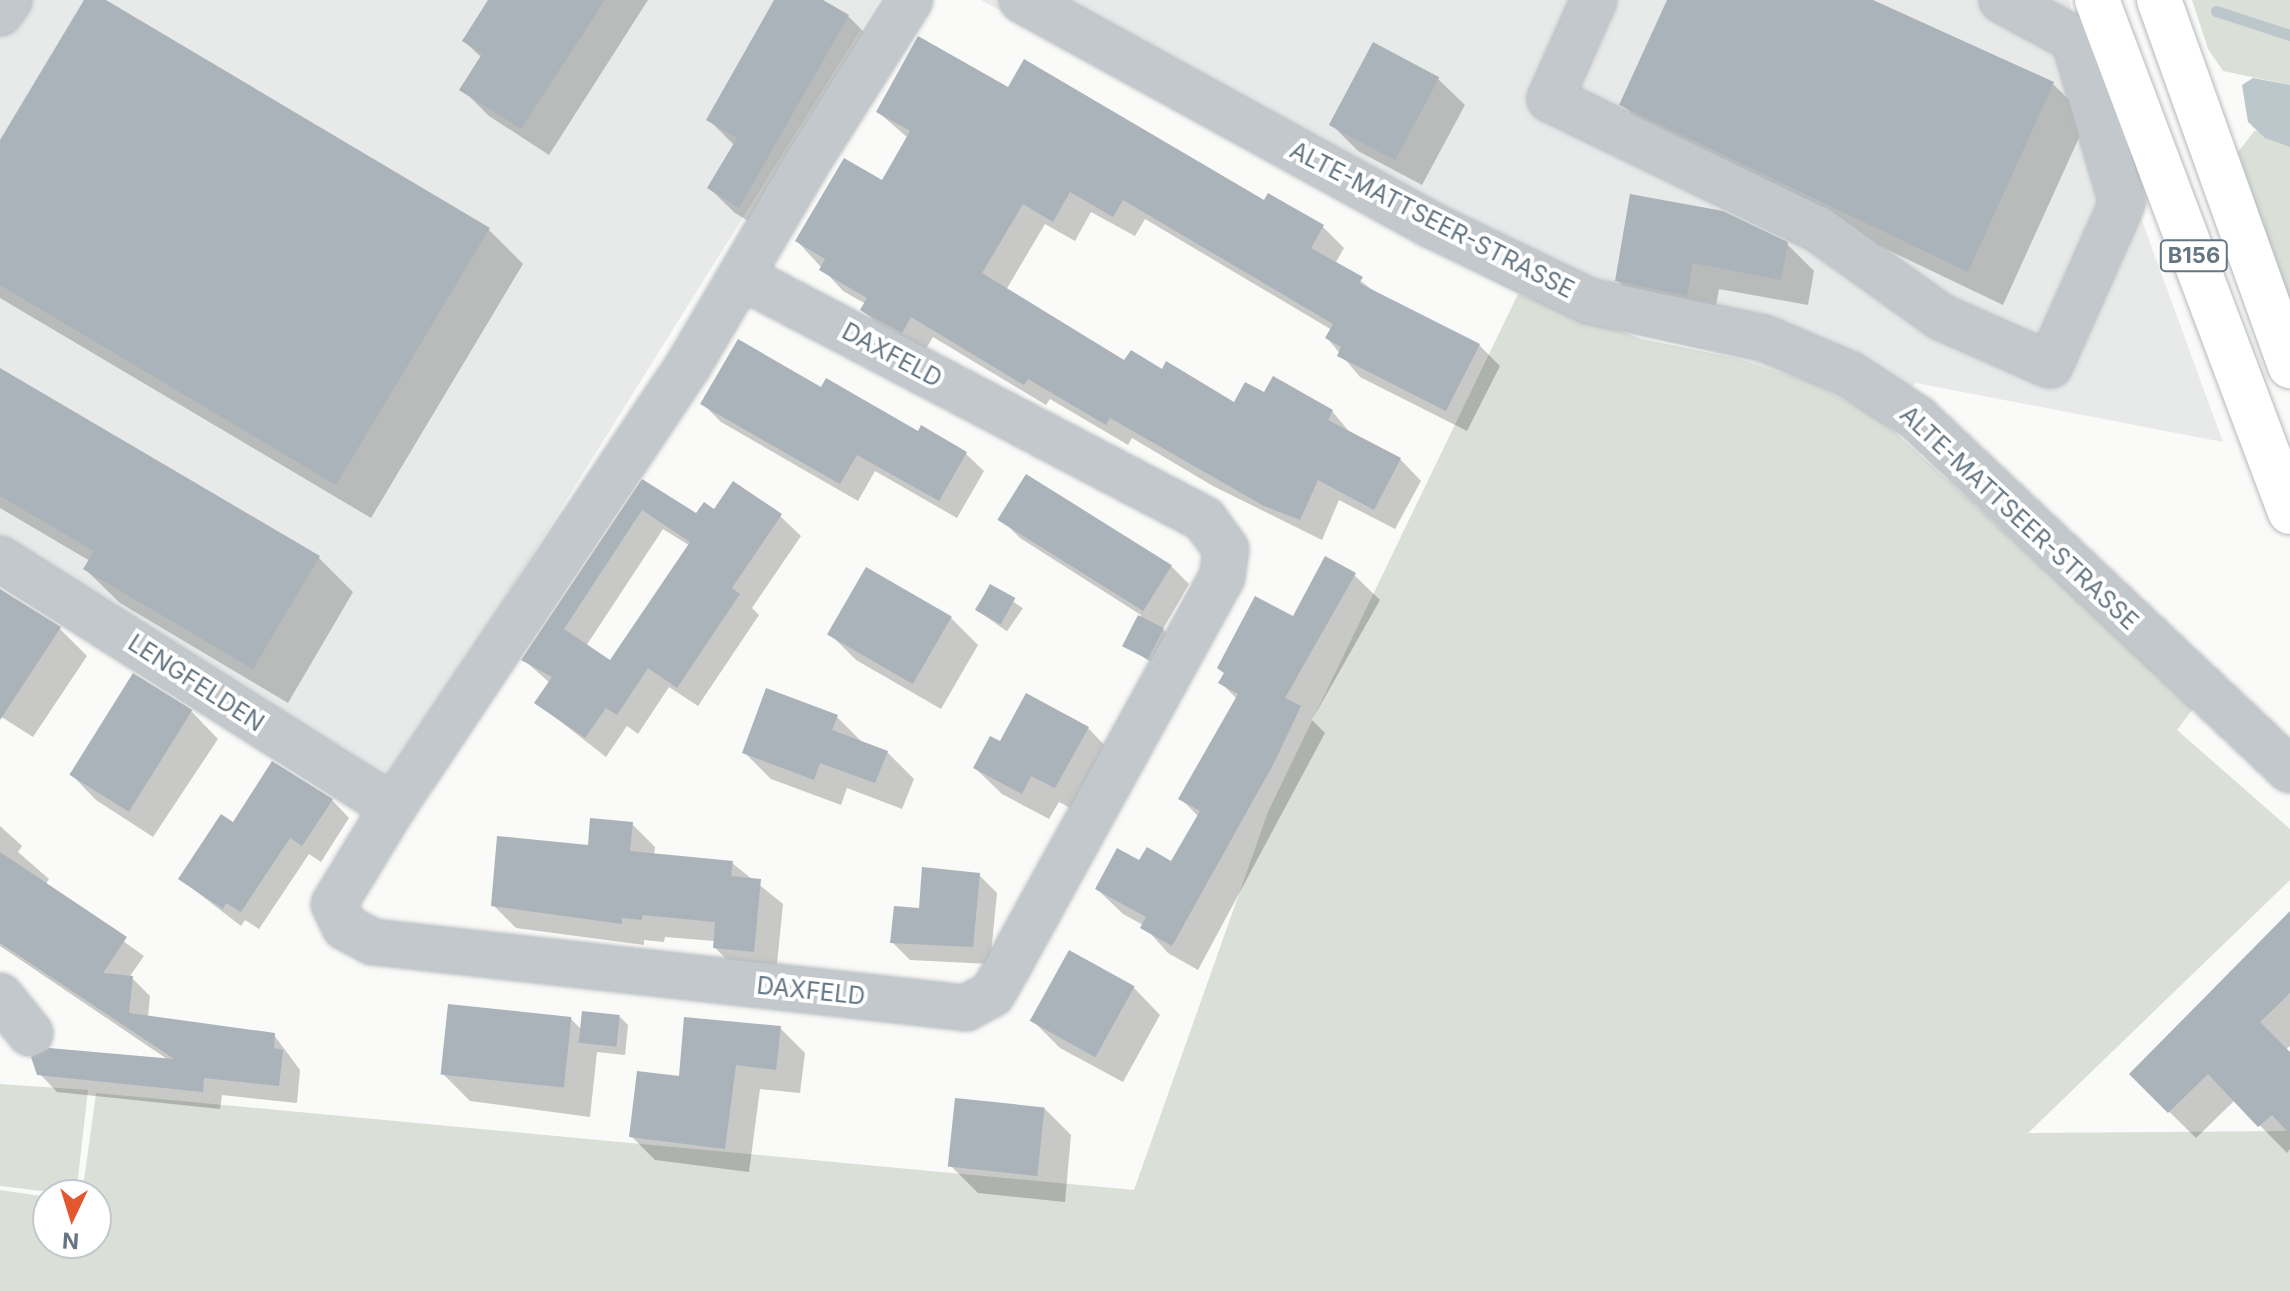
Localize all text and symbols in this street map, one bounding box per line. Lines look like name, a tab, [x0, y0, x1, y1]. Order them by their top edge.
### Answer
street label: ALTE-MATTSEER-STRASSE	[1285, 136, 1579, 304]
road number: B156	[2158, 238, 2230, 274]
street label: DAXFELD	[837, 317, 947, 393]
street label: ALTE-MATTSEER-STRASSE	[1894, 400, 2144, 636]
street label: LENGFELDEN	[123, 628, 269, 738]
street label: DAXFELD	[755, 971, 867, 1011]
north arrow	[32, 1179, 112, 1259]
text: N	[61, 1227, 80, 1255]

